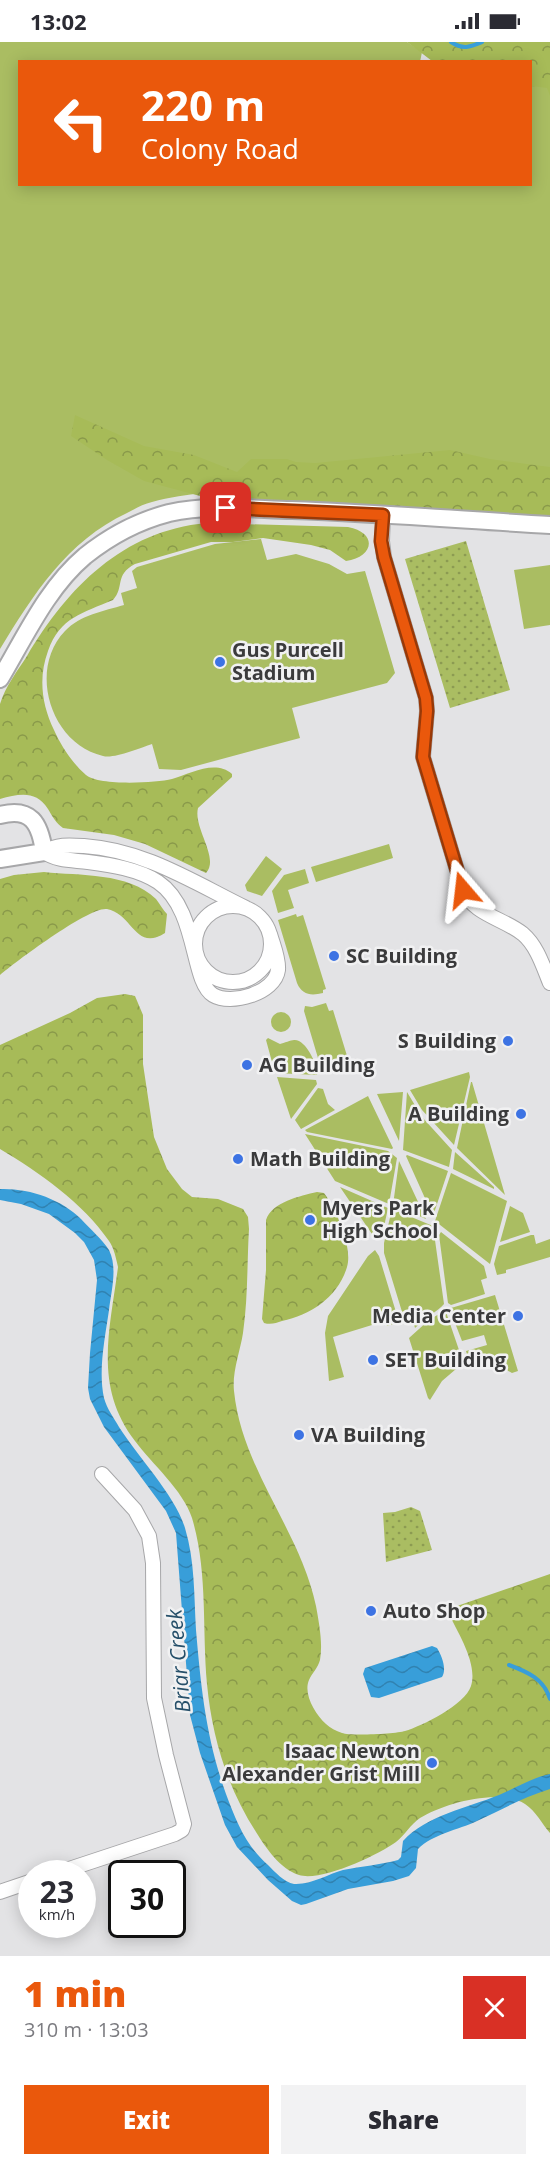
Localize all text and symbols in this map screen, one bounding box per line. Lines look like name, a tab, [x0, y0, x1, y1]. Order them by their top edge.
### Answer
text: 13:02	[30, 6, 87, 36]
text: 220 m	[141, 76, 265, 133]
icon: left	[42, 84, 120, 162]
text: Colony Road	[141, 130, 299, 167]
pin	[200, 482, 251, 533]
icon: arrive	[209, 491, 242, 524]
place label: Gus Purcell Stadium	[232, 636, 344, 686]
marker: Gus Purcell Stadium	[213, 655, 227, 669]
position arrow	[431, 858, 495, 922]
place label: SC Building	[346, 942, 458, 969]
marker: SC Building	[327, 949, 341, 963]
place label: S Building	[398, 1027, 497, 1054]
marker: S Building	[501, 1034, 515, 1048]
place label: AG Building	[259, 1051, 375, 1078]
marker: AG Building	[240, 1058, 254, 1072]
place label: A Building	[408, 1100, 510, 1127]
marker: A Building	[514, 1107, 528, 1121]
place label: Math Building	[250, 1145, 391, 1172]
marker: Math Building	[231, 1152, 245, 1166]
place label: Myers Park High School	[322, 1194, 438, 1244]
marker: Myers Park High School	[303, 1213, 317, 1227]
place label: Media Center	[372, 1302, 506, 1329]
marker: Media Center	[511, 1309, 525, 1323]
place label: SET Building	[385, 1346, 507, 1373]
marker: SET Building	[366, 1353, 380, 1367]
place label: VA Building	[311, 1421, 426, 1448]
marker: VA Building	[292, 1428, 306, 1442]
place label: Auto Shop	[383, 1597, 485, 1624]
marker: Auto Shop	[364, 1604, 378, 1618]
water label: Briar Creek	[159, 1608, 196, 1714]
place label: Isaac Newton Alexander Grist Mill	[222, 1737, 420, 1787]
marker: Isaac Newton Alexander Grist Mill	[425, 1756, 439, 1770]
speed limit sign: 30	[108, 1860, 186, 1938]
text: 23	[40, 1871, 74, 1912]
text: km/h	[39, 1904, 75, 1924]
text: 1 min	[24, 1969, 126, 2018]
button: close	[463, 1976, 526, 2039]
text: 310 m · 13:03	[24, 2016, 149, 2043]
button: Exit	[24, 2085, 269, 2154]
button: Share	[281, 2085, 526, 2154]

